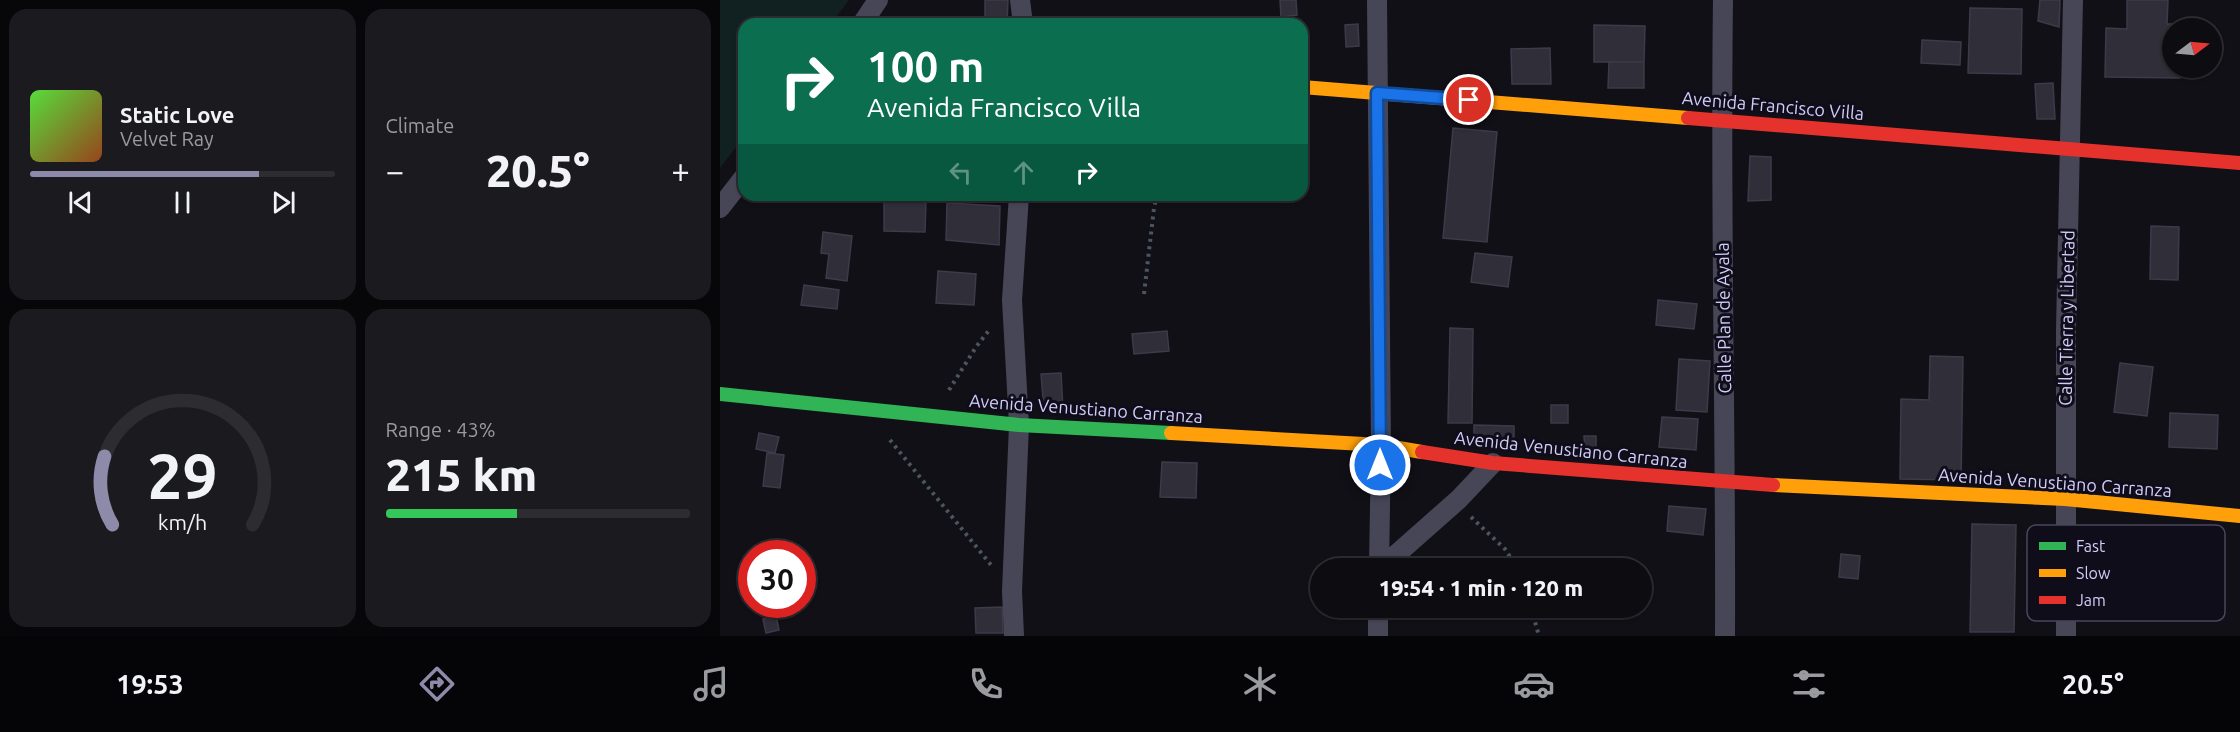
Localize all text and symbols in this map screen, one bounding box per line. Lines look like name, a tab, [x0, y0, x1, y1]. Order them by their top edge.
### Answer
north arrow	[2162, 18, 2222, 78]
map controls	[2162, 18, 2222, 78]
icon: right	[768, 42, 846, 120]
text: 100 m	[867, 43, 984, 90]
pin	[1443, 74, 1494, 125]
icon: arrive	[1452, 83, 1485, 116]
street label: Avenida Francisco Villa	[1681, 87, 1865, 123]
text: Avenida Francisco Villa	[867, 92, 1141, 122]
text: Static Love	[120, 102, 235, 127]
text: Climate	[386, 114, 454, 137]
text: Velvet Ray	[120, 127, 214, 150]
text: 20.5°	[486, 145, 590, 196]
text: −	[386, 152, 404, 189]
text: +	[671, 152, 690, 189]
icon: left	[944, 156, 977, 189]
icon: ahead	[1007, 156, 1040, 189]
icon: right	[1070, 156, 1103, 189]
icon: previous	[64, 186, 97, 219]
icon: pause	[166, 186, 199, 219]
icon: next	[267, 186, 300, 219]
street label: Calle Tierra y Libertad	[2054, 230, 2078, 406]
street label: Calle Plan de Ayala	[1712, 242, 1734, 394]
street label: Avenida Venustiano Carranza	[968, 390, 1204, 426]
text: Range · 43%	[386, 418, 496, 441]
street label: Avenida Venustiano Carranza	[1454, 427, 1689, 471]
position arrow	[1348, 433, 1412, 497]
text: 29	[147, 441, 217, 511]
text: 215 km	[386, 449, 537, 500]
street label: Avenida Venustiano Carranza	[1937, 464, 2173, 500]
text: km/h	[157, 510, 207, 534]
legend	[2027, 525, 2225, 621]
text: Fast	[2076, 537, 2106, 555]
speed limit sign: 30	[738, 540, 816, 618]
text: Slow	[2076, 564, 2111, 582]
text: 19:54 · 1 min · 120 m	[1379, 575, 1583, 600]
text: Jam	[2076, 591, 2106, 609]
icon: directions	[416, 663, 458, 705]
icon: music	[690, 663, 732, 705]
icon: phone	[965, 663, 1007, 705]
icon: climate	[1239, 663, 1281, 705]
icon: car	[1513, 663, 1555, 705]
icon: filters	[1788, 663, 1830, 705]
text: 19:53	[116, 669, 184, 699]
text: 20.5°	[2062, 669, 2124, 699]

